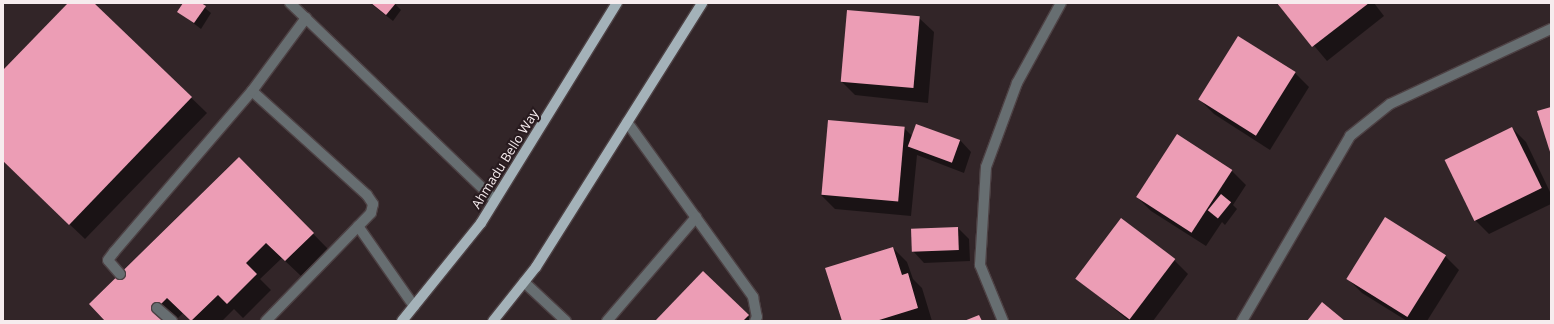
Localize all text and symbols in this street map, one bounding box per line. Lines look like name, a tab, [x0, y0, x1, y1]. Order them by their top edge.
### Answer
street label: Ahmadu Bello Way	[468, 107, 542, 211]

